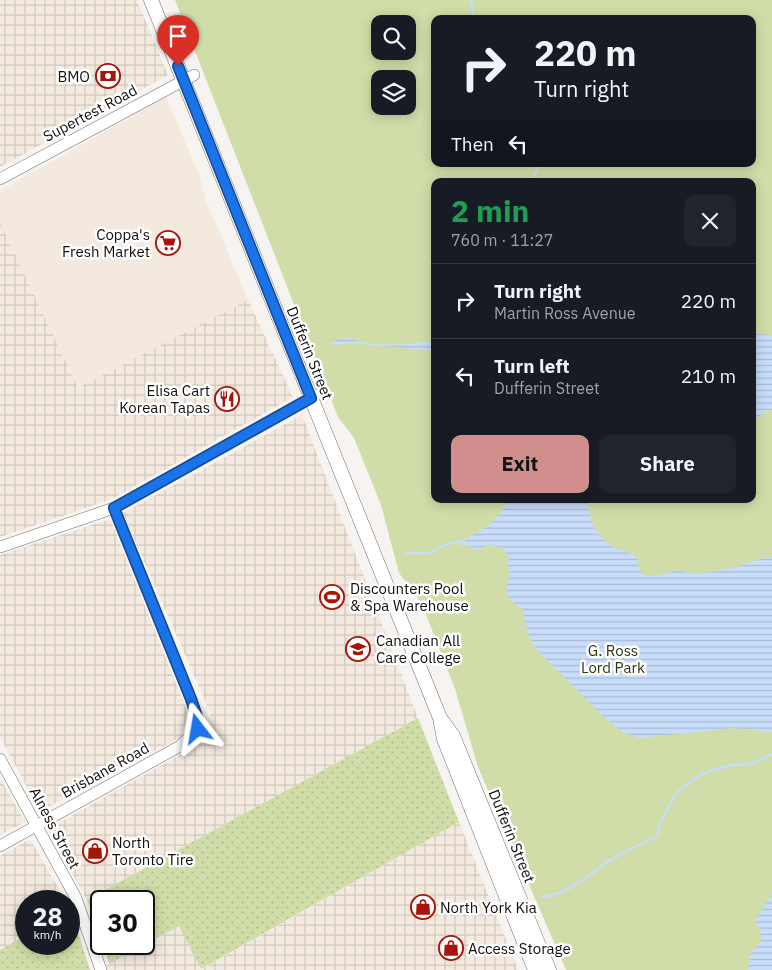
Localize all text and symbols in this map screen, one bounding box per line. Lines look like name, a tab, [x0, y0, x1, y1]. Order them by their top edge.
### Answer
pin	[157, 15, 199, 66]
map controls	[371, 15, 416, 115]
button: search	[371, 15, 416, 60]
icon: arrive	[164, 22, 192, 50]
text: 220 m	[534, 30, 637, 76]
icon: right	[451, 35, 516, 100]
bank icon: BMO	[95, 63, 121, 89]
place label: BMO	[57, 67, 90, 86]
button: layers	[371, 70, 416, 115]
text: Turn right	[534, 74, 629, 103]
street label: Supertest Road	[40, 80, 140, 146]
icon: left	[504, 130, 532, 158]
text: Then	[451, 132, 494, 156]
text: 2 min	[451, 191, 529, 230]
button: close	[684, 195, 736, 247]
place label: Coppa's Fresh Market	[62, 225, 150, 261]
supermarket icon: Coppa's Fresh Market	[155, 230, 181, 256]
text: 760 m · 11:27	[451, 230, 553, 250]
text: Turn right	[494, 279, 581, 303]
icon: right	[451, 287, 479, 315]
text: 220 m	[681, 289, 736, 313]
text: Martin Ross Avenue	[494, 303, 636, 323]
street label: Dufferin Street	[283, 304, 337, 402]
text: Turn left	[494, 354, 570, 378]
icon: left	[451, 362, 479, 390]
text: 210 m	[681, 364, 736, 388]
text: Dufferin Street	[494, 378, 600, 398]
place label: Elisa Cart Korean Tapas	[119, 381, 210, 417]
restaurant icon: Elisa Cart Korean Tapas	[214, 386, 240, 412]
button: Exit	[451, 435, 589, 493]
button: Share	[599, 435, 736, 493]
place label: Discounters Pool & Spa Warehouse	[350, 579, 469, 615]
sports icon: Discounters Pool & Spa Warehouse	[319, 584, 345, 610]
place label: Canadian All Care College	[376, 631, 461, 667]
school or university icon: Canadian All Care College	[345, 636, 371, 662]
park label: G. Ross Lord Park	[581, 641, 645, 677]
position arrow	[171, 702, 223, 754]
street label: Brisbane Road	[58, 738, 152, 802]
street label: Alness Street	[26, 784, 84, 872]
street label: Dufferin Street	[485, 787, 539, 885]
place label: North Toronto Tire	[112, 833, 194, 869]
shop icon: North Toronto Tire	[82, 838, 108, 864]
speed limit sign: 30	[90, 890, 155, 955]
shop icon: North York Kia	[410, 894, 436, 920]
place label: North York Kia	[440, 898, 537, 917]
text: 28	[32, 900, 63, 933]
text: km/h	[33, 927, 62, 942]
shop icon: Access Storage	[438, 935, 464, 961]
place label: Access Storage	[468, 939, 571, 958]

